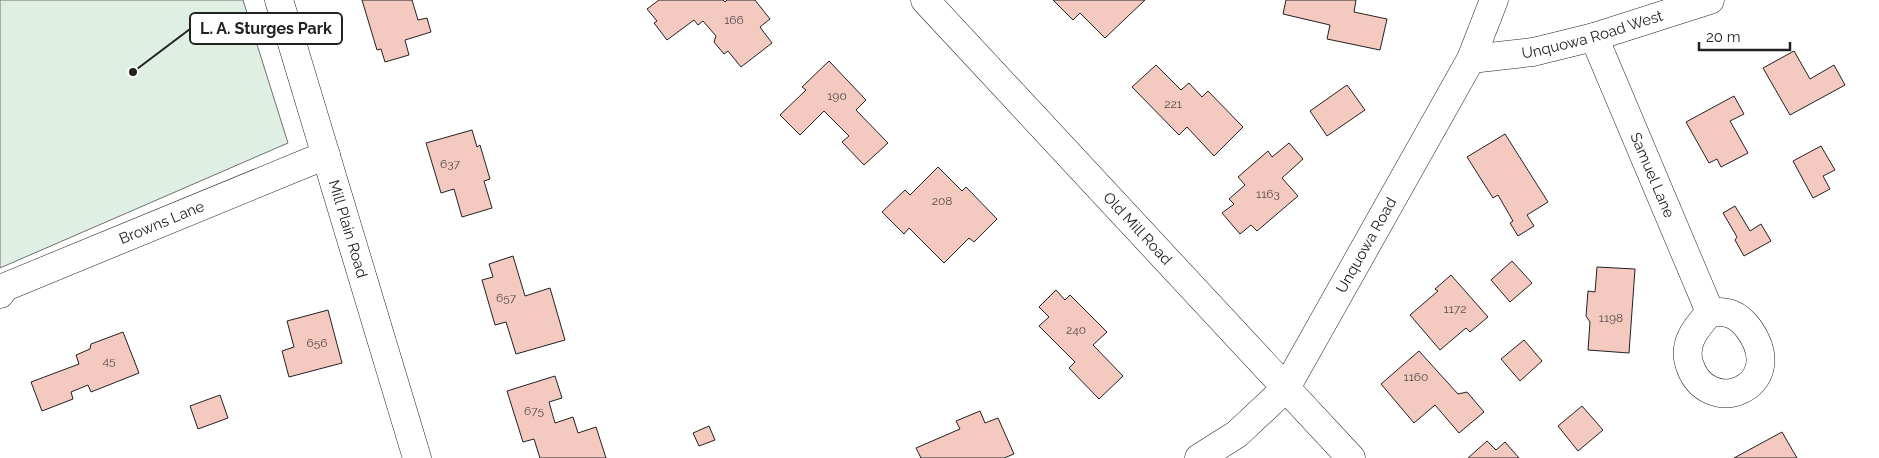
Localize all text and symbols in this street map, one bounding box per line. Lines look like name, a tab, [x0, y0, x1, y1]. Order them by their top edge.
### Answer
street label: Unquowa Road West	[1521, 7, 1665, 62]
callout: L. A. Sturges Park	[190, 13, 342, 44]
house number: 166	[724, 13, 744, 27]
text: L. A. Sturges Park	[200, 19, 332, 38]
scale bar	[1699, 20, 1790, 52]
text: 20 m	[1706, 28, 1741, 46]
house number: 190	[827, 89, 847, 103]
house number: 221	[1164, 97, 1182, 111]
street label: Samuel Lane	[1626, 130, 1678, 221]
house number: 637	[440, 157, 461, 171]
street label: Mill Plain Road	[325, 178, 371, 280]
house number: 1163	[1256, 187, 1280, 201]
street label: Old Mill Road	[1099, 188, 1176, 268]
house number: 208	[932, 194, 952, 208]
street label: Unquowa Road	[1332, 194, 1400, 296]
street label: Browns Lane	[117, 197, 207, 248]
house number: 657	[496, 291, 517, 305]
house number: 1172	[1444, 302, 1466, 316]
house number: 1198	[1599, 311, 1623, 325]
house number: 240	[1066, 323, 1086, 337]
house number: 656	[306, 336, 328, 350]
house number: 45	[102, 354, 116, 368]
house number: 1160	[1404, 370, 1428, 384]
house number: 675	[524, 404, 544, 418]

